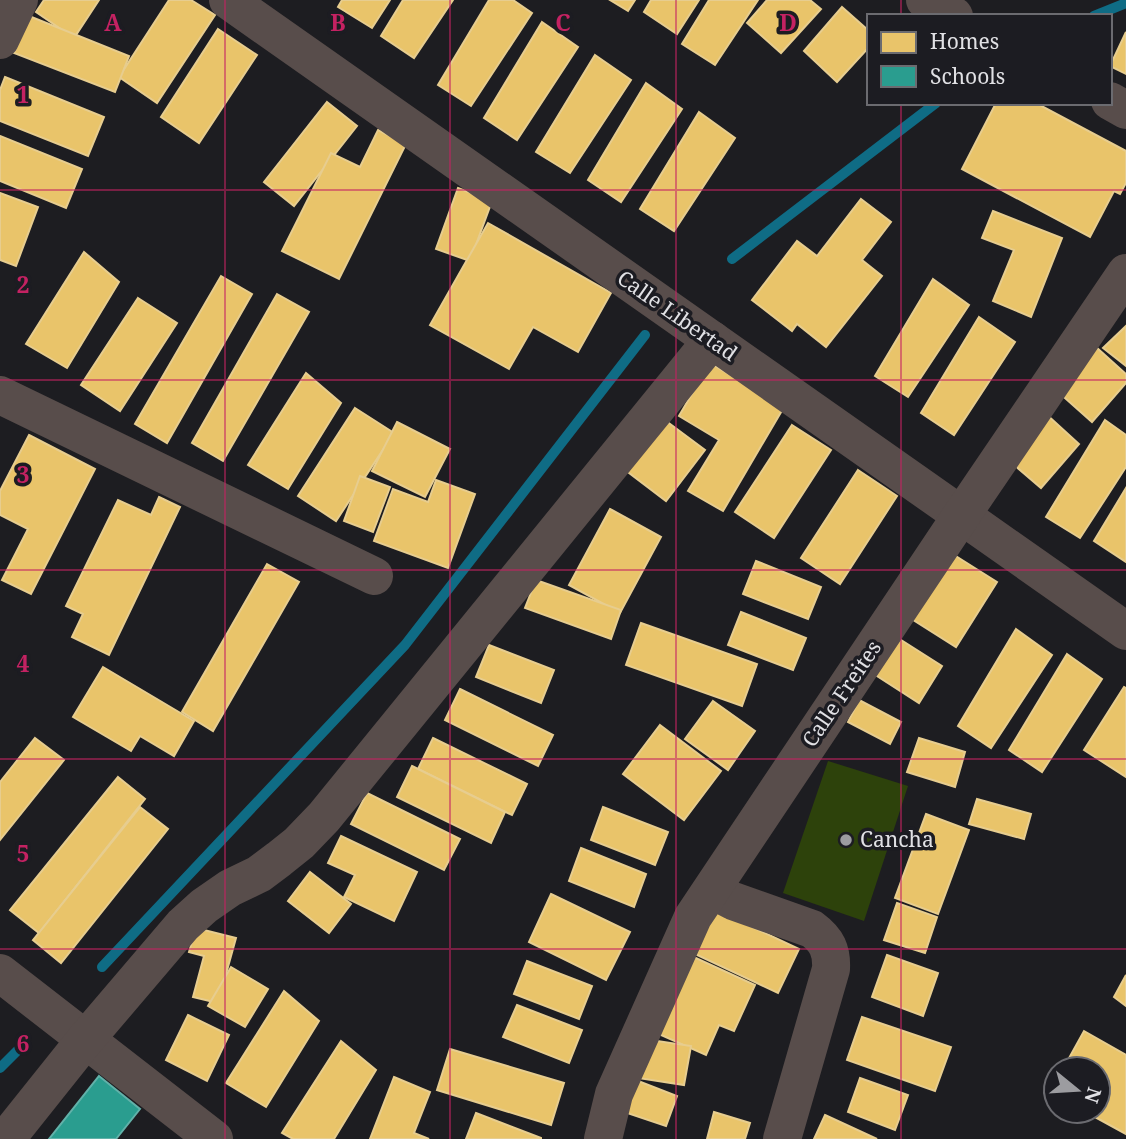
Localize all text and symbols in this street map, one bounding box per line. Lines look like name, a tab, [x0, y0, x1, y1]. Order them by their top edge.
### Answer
text: A	[104, 6, 122, 38]
text: B	[330, 6, 346, 38]
text: C	[555, 6, 571, 38]
text: D	[779, 6, 797, 38]
legend	[867, 14, 1112, 105]
text: Homes	[930, 27, 999, 55]
text: Schools	[930, 62, 1005, 90]
text: 1	[17, 78, 30, 110]
street label: Calle Libertad	[612, 263, 743, 367]
text: 2	[17, 268, 30, 300]
text: 3	[17, 458, 30, 490]
street label: Calle Freites	[795, 635, 887, 752]
text: 4	[17, 647, 30, 679]
place label: Cancha	[860, 825, 934, 853]
marker: Cancha	[838, 832, 854, 848]
text: 5	[17, 837, 30, 869]
text: 6	[17, 1027, 30, 1059]
north arrow	[1042, 1055, 1112, 1125]
text: N	[1078, 1084, 1108, 1106]

